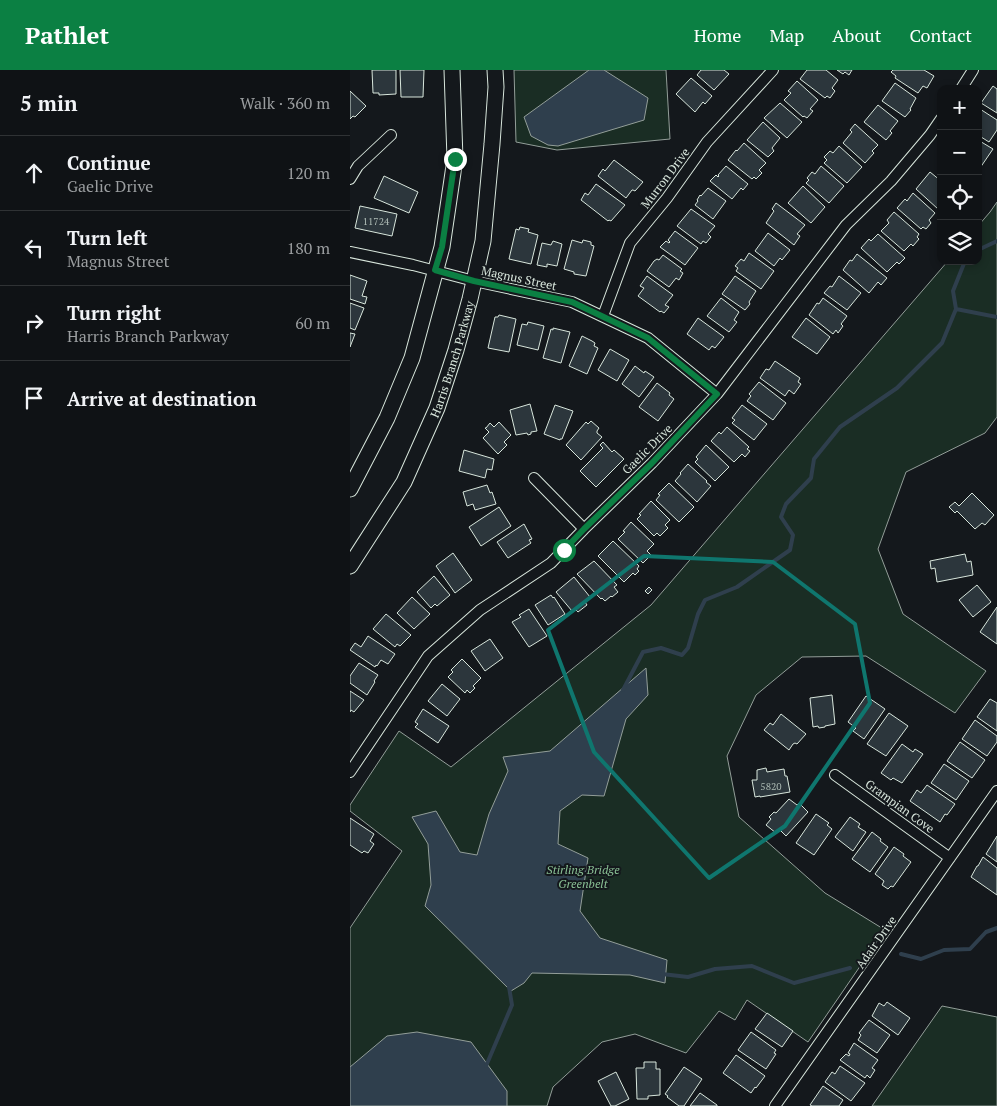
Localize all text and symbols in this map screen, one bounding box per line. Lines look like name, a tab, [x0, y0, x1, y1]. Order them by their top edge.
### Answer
text: Pathlet	[25, 19, 109, 51]
text: Home	[694, 23, 741, 47]
text: Map	[769, 23, 804, 47]
text: About	[832, 23, 881, 47]
text: Contact	[909, 23, 972, 47]
map controls	[937, 85, 982, 265]
button: +	[937, 85, 982, 130]
text: 5 min	[20, 89, 77, 117]
text: Walk · 360 m	[240, 92, 330, 114]
button: −	[937, 130, 982, 175]
street label: Murron Drive	[637, 145, 693, 211]
route end	[444, 148, 467, 171]
text: Continue	[67, 150, 151, 175]
icon: ahead	[20, 159, 48, 187]
text: 120 m	[287, 162, 330, 184]
text: Gaelic Drive	[67, 175, 153, 197]
button: locate	[937, 175, 982, 220]
house number: 11724	[363, 215, 390, 228]
button: layers	[937, 220, 982, 265]
text: Turn left	[67, 225, 148, 250]
icon: left	[20, 234, 48, 262]
text: 180 m	[287, 237, 330, 259]
text: Magnus Street	[67, 250, 170, 272]
street label: Magnus Street	[480, 263, 559, 293]
street label: Harris Branch Parkway	[426, 298, 477, 420]
text: Turn right	[67, 300, 161, 325]
icon: right	[20, 309, 48, 337]
text: 60 m	[295, 312, 330, 334]
text: Harris Branch Parkway	[67, 325, 229, 347]
icon: arrive	[20, 384, 48, 412]
text: Arrive at destination	[67, 386, 256, 411]
street label: Gaelic Drive	[619, 421, 675, 477]
route start	[553, 539, 576, 562]
street label: Grampian Cove	[863, 776, 937, 836]
house number: 5820	[760, 780, 782, 793]
park label: Stirling Bridge Greenbelt	[546, 862, 620, 891]
street label: Adair Drive	[852, 913, 900, 971]

